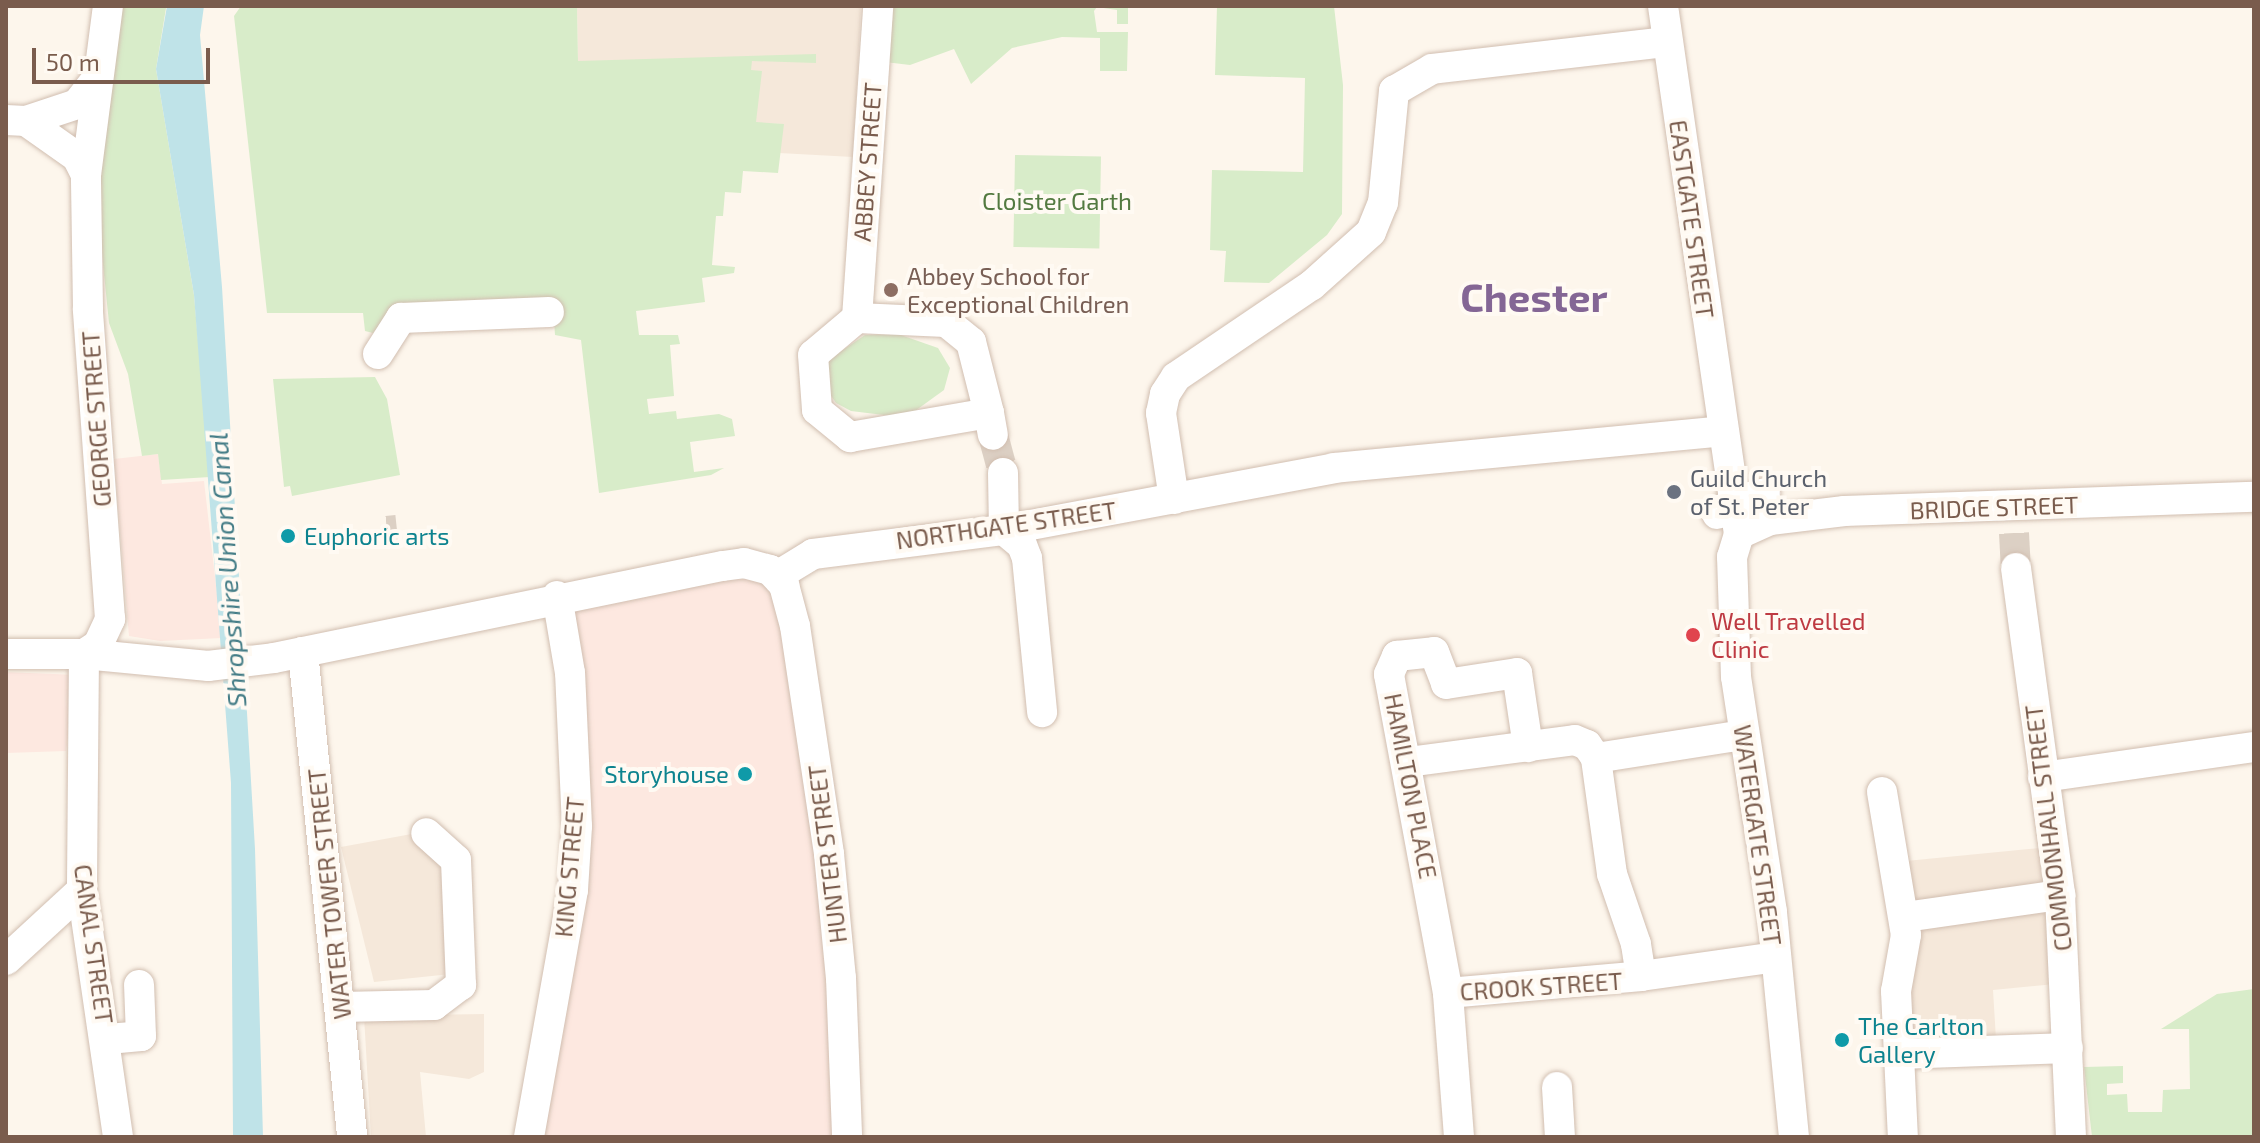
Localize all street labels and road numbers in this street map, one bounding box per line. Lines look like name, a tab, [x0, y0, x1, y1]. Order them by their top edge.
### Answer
street label: ABBEY STREET	[847, 81, 887, 243]
street label: EASTGATE STREET	[1664, 118, 1720, 320]
street label: GEORGE STREET	[75, 330, 117, 508]
street label: BRIDGE STREET	[1909, 490, 2079, 524]
street label: NORTHGATE STREET	[894, 495, 1118, 555]
street label: HAMILTON PLACE	[1379, 691, 1443, 881]
street label: COMMONHALL STREET	[2019, 703, 2077, 953]
street label: WATERGATE STREET	[1728, 723, 1788, 947]
street label: HUNTER STREET	[802, 763, 852, 945]
street label: WATER TOWER STREET	[301, 767, 357, 1021]
street label: KING STREET	[549, 796, 589, 938]
street label: CANAL STREET	[69, 862, 119, 1026]
street label: CROOK STREET	[1459, 966, 1623, 1006]

